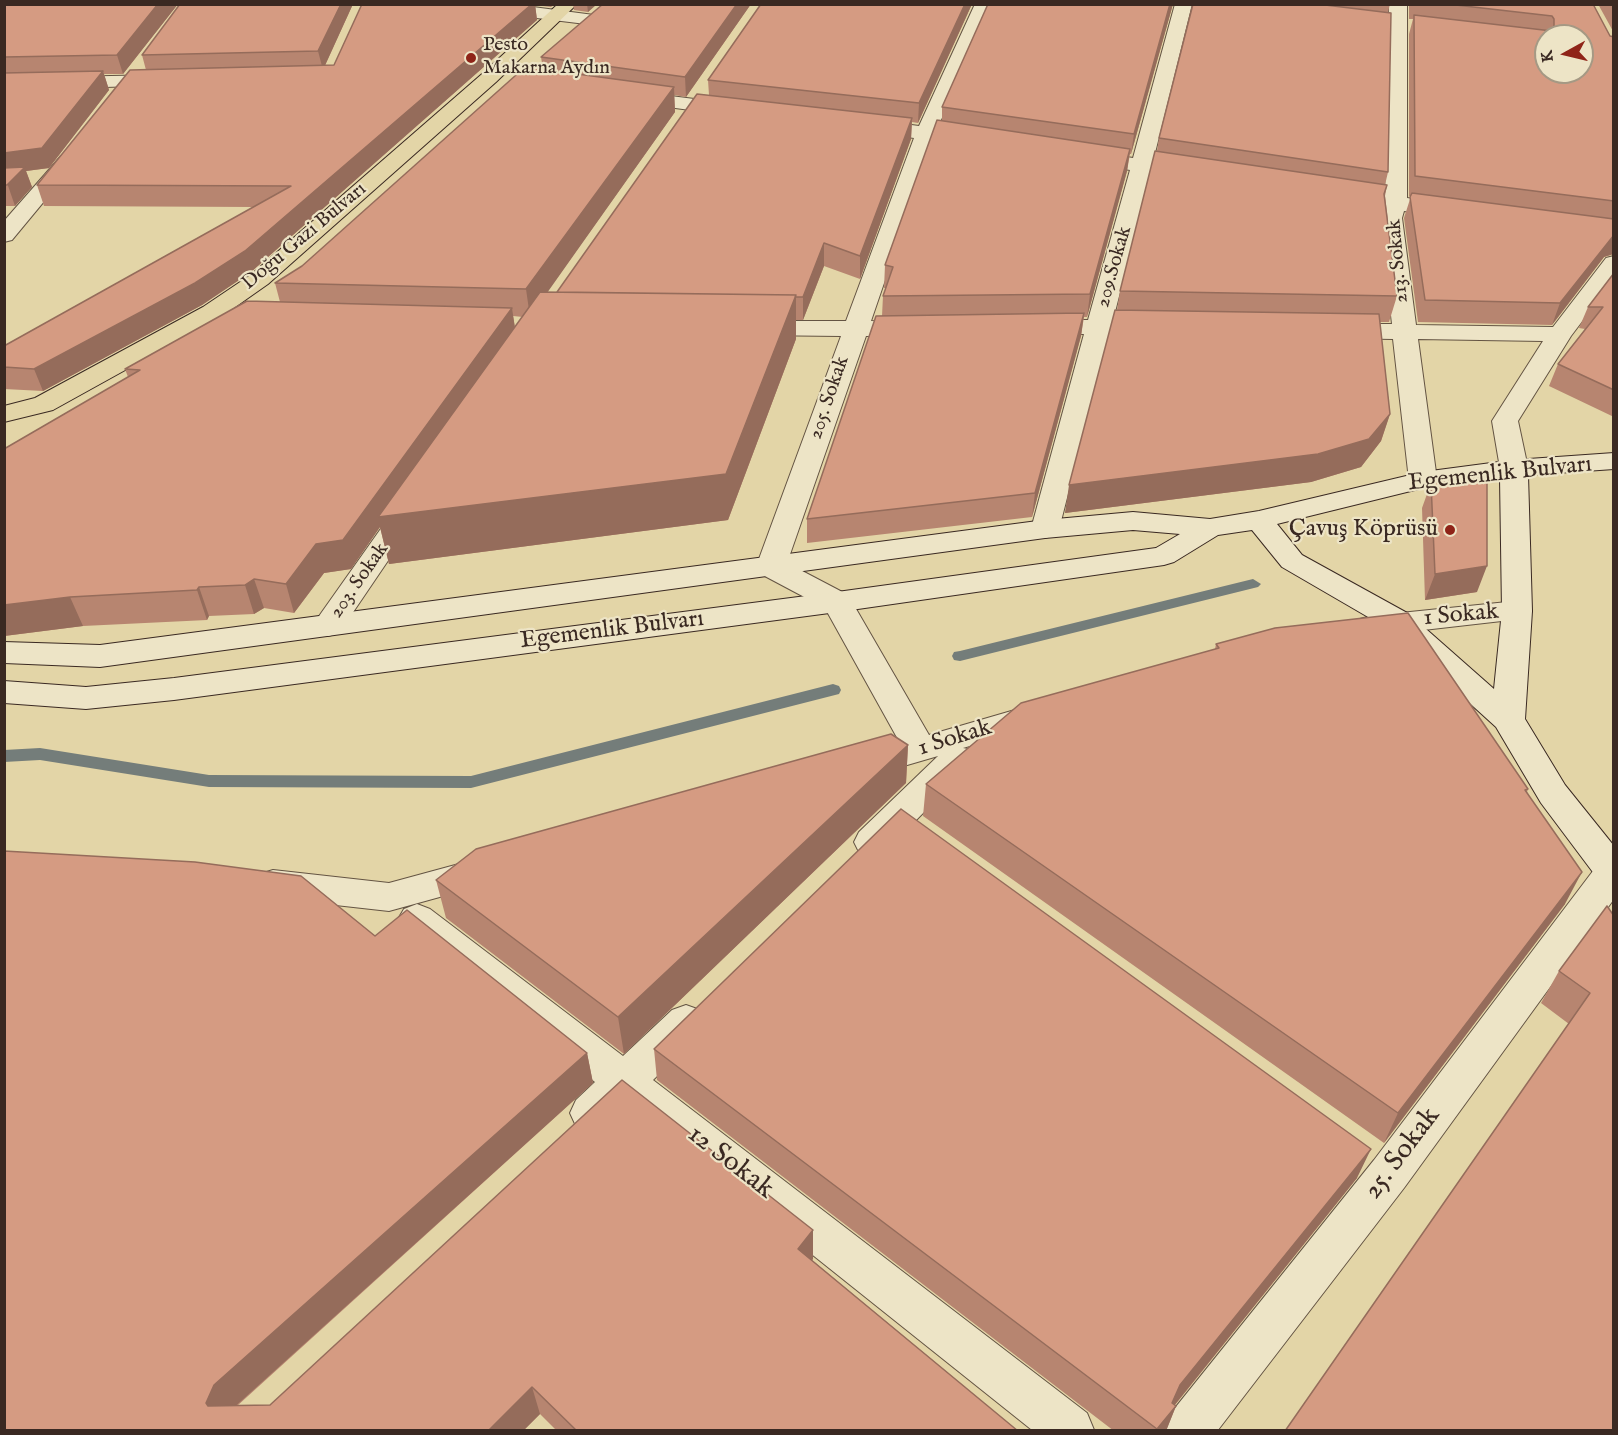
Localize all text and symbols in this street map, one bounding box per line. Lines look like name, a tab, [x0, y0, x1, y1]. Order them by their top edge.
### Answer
north arrow	[1534, 24, 1594, 84]
place label: Pesto Makarna Aydın	[483, 34, 610, 81]
text: K	[1537, 49, 1559, 63]
marker: Pesto Makarna Aydın	[464, 51, 478, 65]
street label: Doğu Gazi Bulvarı	[238, 178, 372, 296]
street label: 213. Sokak	[1383, 218, 1415, 304]
street label: 209.Sokak	[1092, 224, 1138, 310]
street label: 205. Sokak	[805, 353, 855, 443]
street label: Egemenlik Bulvarı	[1407, 451, 1593, 499]
place label: Çavuş Köprüsü	[1289, 516, 1438, 544]
marker: Çavuş Köprüsü	[1443, 523, 1457, 537]
street label: 203. Sokak	[325, 539, 395, 623]
street label: 1 Sokak	[1422, 598, 1500, 634]
street label: Egemenlik Bulvarı	[519, 605, 705, 657]
street label: 1 Sokak	[915, 714, 995, 764]
street label: 25. Sokak	[1357, 1101, 1449, 1207]
street label: 12 Sokak	[680, 1119, 780, 1207]

